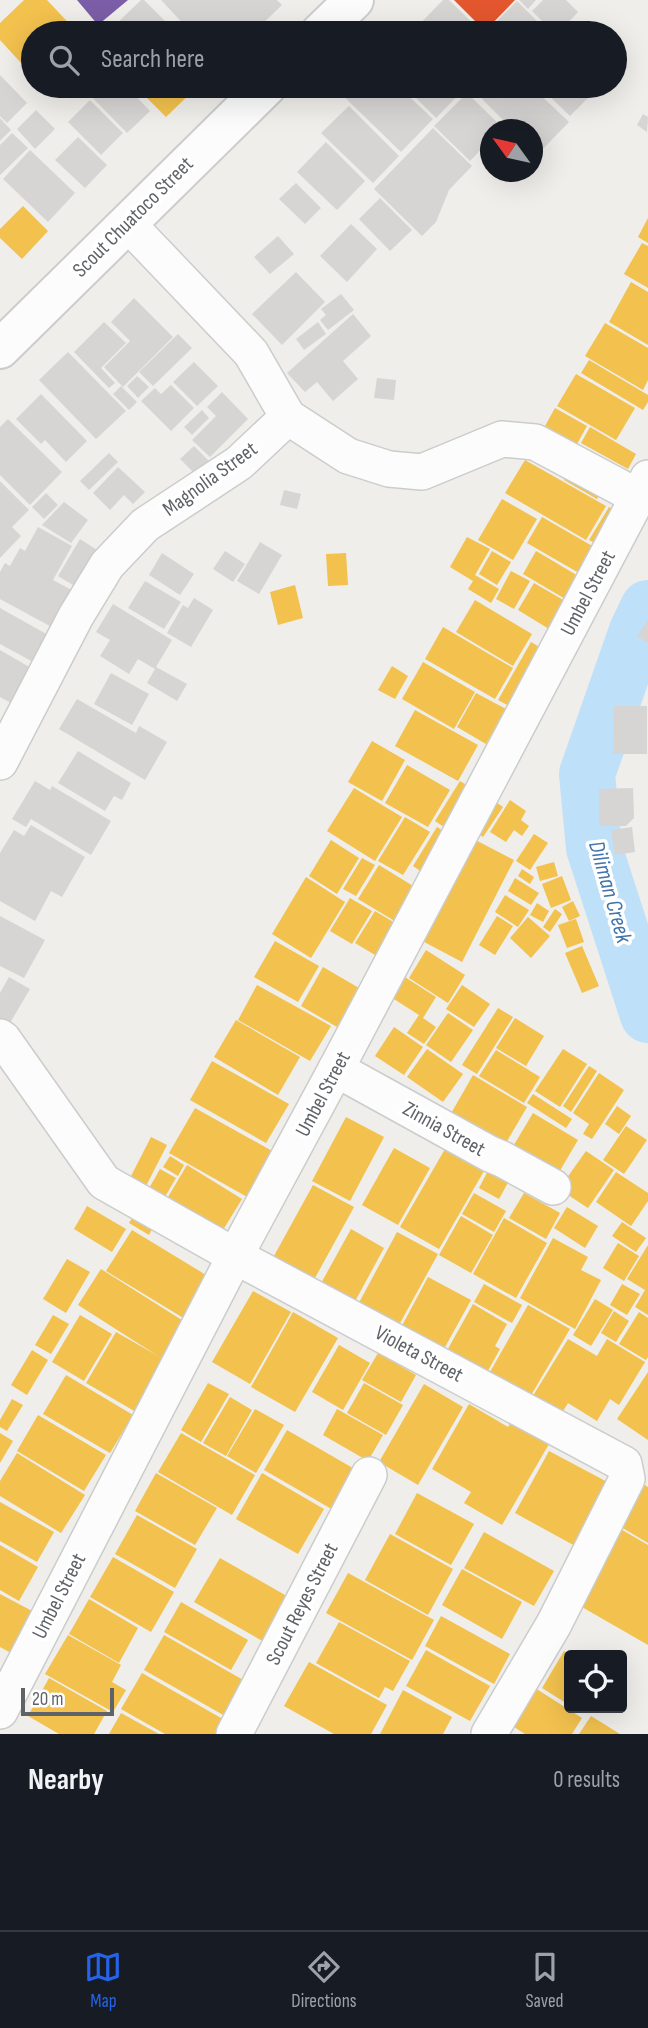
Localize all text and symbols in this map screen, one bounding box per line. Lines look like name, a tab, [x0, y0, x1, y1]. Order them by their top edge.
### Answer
search box	[21, 21, 627, 98]
icon: search	[45, 41, 83, 79]
text: Search here	[101, 44, 204, 75]
north arrow	[480, 119, 543, 182]
street label: Scout Chuatoco Street	[68, 152, 198, 282]
street label: Magnolia Street	[158, 436, 262, 522]
street label: Umbel Street	[555, 546, 621, 640]
water label: Diliman Creek	[582, 838, 638, 948]
street label: Umbel Street	[290, 1047, 356, 1141]
street label: Zinnia Street	[398, 1096, 490, 1162]
street label: Violeta Street	[371, 1320, 467, 1388]
street label: Scout Reyes Street	[260, 1539, 344, 1669]
street label: Umbel Street	[27, 1549, 91, 1643]
map controls	[564, 1650, 627, 1713]
button: locate	[564, 1650, 627, 1713]
scale bar	[21, 1685, 114, 1717]
text: 20 m	[32, 1688, 64, 1711]
text: Nearby	[28, 1762, 104, 1798]
text: 0 results	[553, 1766, 620, 1794]
tab: Map	[84, 1948, 122, 2013]
tab: Directions	[291, 1948, 357, 2013]
tab: Saved	[525, 1948, 564, 2013]

